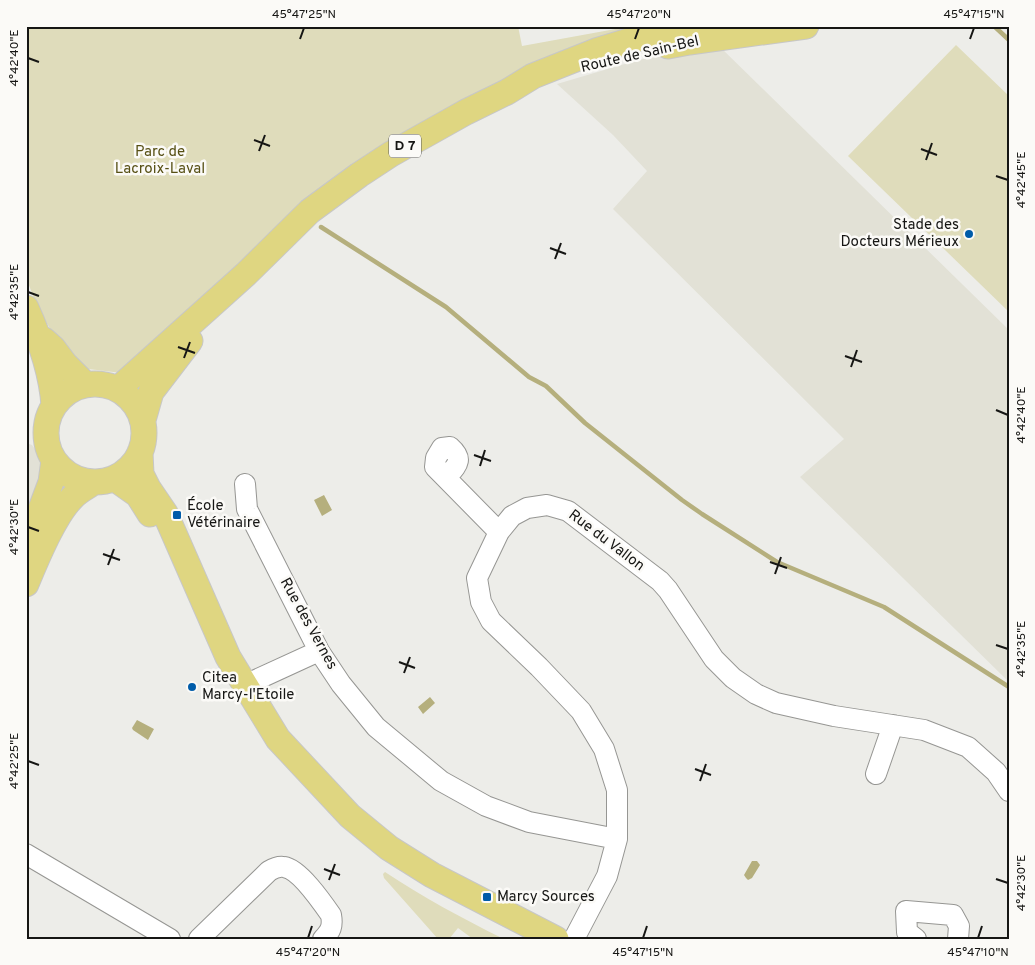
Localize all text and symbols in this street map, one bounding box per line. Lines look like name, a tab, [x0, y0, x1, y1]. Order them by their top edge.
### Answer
text: 45°47'25"N	[272, 7, 336, 23]
text: 45°47'20"N	[607, 7, 671, 23]
text: 45°47'15"N	[943, 7, 1005, 23]
text: 4°42'40"E	[7, 30, 23, 86]
street label: Route de Sain-Bel	[579, 32, 701, 78]
road number: D 7	[389, 134, 421, 158]
park label: Parc de Lacroix-Laval	[115, 143, 205, 179]
text: 4°42'45"E	[1014, 152, 1030, 208]
place label: Stade des Docteurs Mérieux	[840, 216, 959, 252]
marker: Stade des Docteurs Mérieux	[963, 228, 975, 240]
text: 4°42'35"E	[7, 264, 23, 320]
text: 4°42'40"E	[1014, 387, 1030, 443]
place label: École Vétérinaire	[187, 496, 260, 533]
text: 4°42'30"E	[7, 499, 23, 555]
street label: Rue du Vallon	[564, 506, 648, 576]
marker: École Vétérinaire	[171, 509, 183, 521]
street label: Rue des Vernes	[275, 575, 341, 673]
text: 4°42'35"E	[1014, 621, 1030, 677]
place label: Citea Marcy-l'Etoile	[202, 669, 294, 705]
marker: Citea Marcy-l'Etoile	[186, 681, 198, 693]
text: 4°42'25"E	[7, 733, 23, 789]
text: 4°42'30"E	[1014, 855, 1030, 911]
place label: Marcy Sources	[497, 888, 595, 907]
marker: Marcy Sources	[481, 891, 493, 903]
text: 45°47'20"N	[276, 945, 340, 961]
text: 45°47'15"N	[612, 945, 674, 961]
text: 45°47'10"N	[947, 945, 1009, 961]

